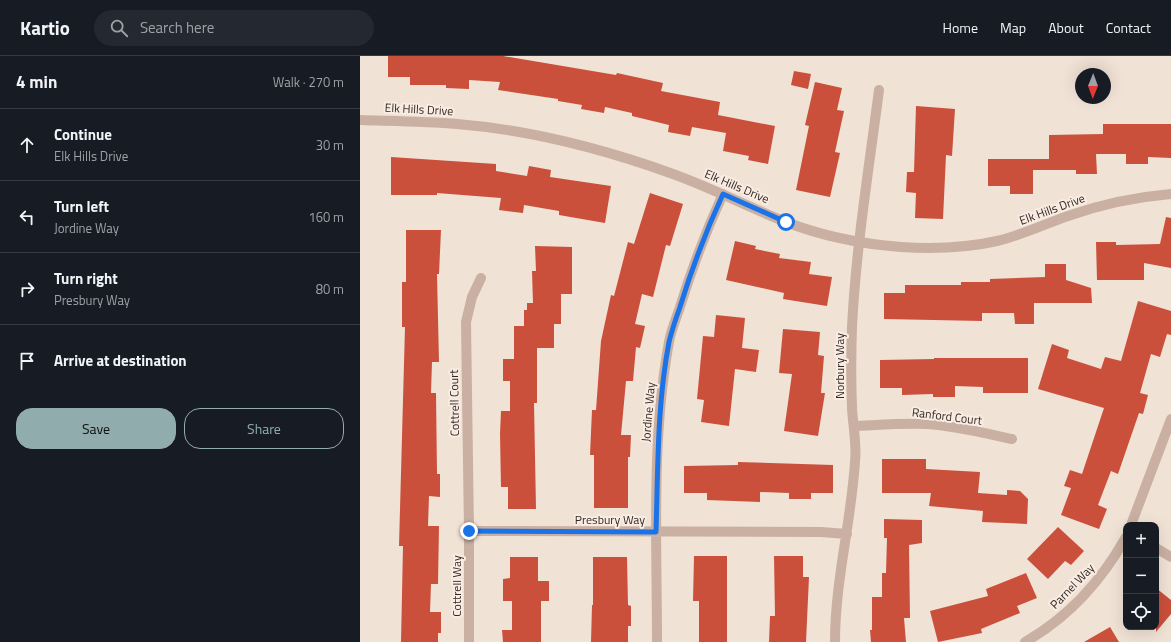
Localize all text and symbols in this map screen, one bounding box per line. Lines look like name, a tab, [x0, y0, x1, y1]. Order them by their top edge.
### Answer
search box	[94, 10, 374, 46]
text: Kartio	[20, 13, 70, 42]
text: Search here	[140, 16, 214, 39]
icon: search	[108, 17, 130, 39]
text: Home	[943, 17, 978, 38]
text: Map	[1000, 17, 1026, 38]
text: About	[1048, 17, 1084, 38]
text: Contact	[1106, 17, 1151, 38]
north arrow	[1075, 68, 1111, 104]
text: 4 min	[16, 69, 57, 95]
text: Walk · 270 m	[273, 72, 344, 92]
street label: Elk Hills Drive	[384, 98, 454, 120]
text: Continue	[54, 123, 112, 146]
icon: ahead	[16, 134, 38, 156]
text: 30 m	[316, 135, 344, 155]
text: Elk Hills Drive	[54, 146, 128, 166]
street label: Elk Hills Drive	[702, 164, 772, 208]
street label: Elk Hills Drive	[1017, 188, 1087, 230]
text: Turn left	[54, 195, 109, 218]
icon: left	[16, 206, 38, 228]
text: 160 m	[308, 207, 344, 227]
route start	[777, 213, 795, 231]
text: Jordine Way	[54, 218, 119, 238]
text: Turn right	[54, 267, 118, 290]
icon: right	[16, 278, 38, 300]
text: 80 m	[316, 279, 344, 299]
text: Presbury Way	[54, 290, 130, 310]
street label: Norbury Way	[830, 333, 849, 399]
text: Arrive at destination	[54, 349, 187, 372]
icon: arrive	[16, 350, 38, 372]
street label: Cottrell Court	[444, 369, 464, 437]
street label: Jordine Way	[636, 381, 660, 443]
street label: Ranford Court	[911, 402, 984, 430]
button: Save	[16, 408, 176, 449]
button: Share	[184, 408, 344, 449]
street label: Presbury Way	[575, 510, 645, 529]
route end	[460, 522, 478, 540]
map controls	[1123, 522, 1159, 630]
button: +	[1123, 522, 1159, 558]
street label: Cottrell Way	[447, 555, 466, 617]
button: −	[1123, 558, 1159, 594]
street label: Parnel Way	[1045, 559, 1099, 613]
button: locate	[1123, 594, 1159, 630]

